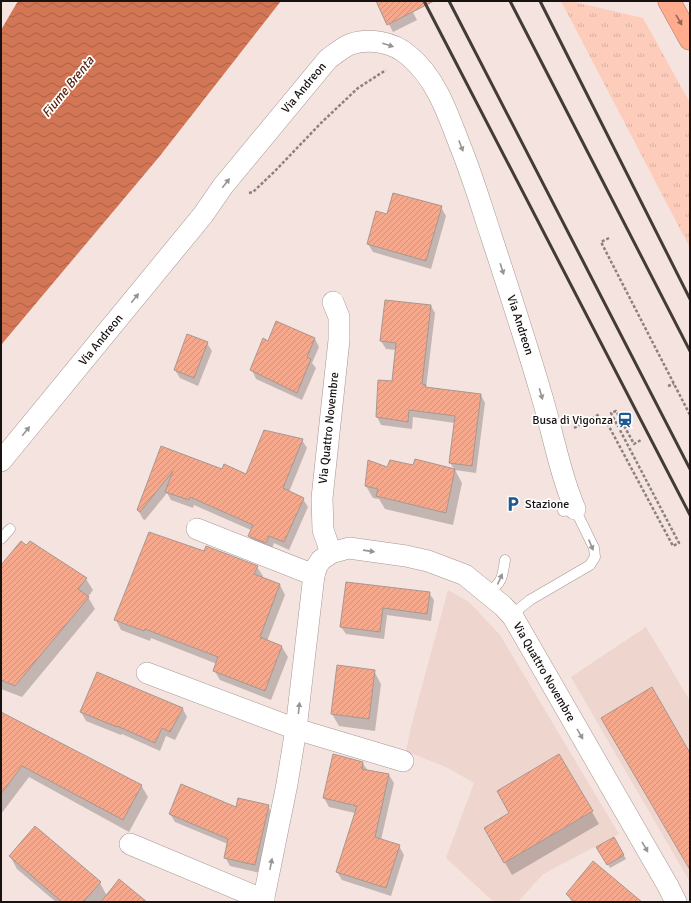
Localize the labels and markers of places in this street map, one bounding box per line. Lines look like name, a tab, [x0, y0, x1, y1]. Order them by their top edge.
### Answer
station icon: Busa di Vigonza	[616, 411, 634, 429]
place label: Busa di Vigonza	[532, 413, 613, 428]
parking icon: Stazione	[504, 495, 522, 513]
place label: Stazione	[525, 497, 569, 512]

